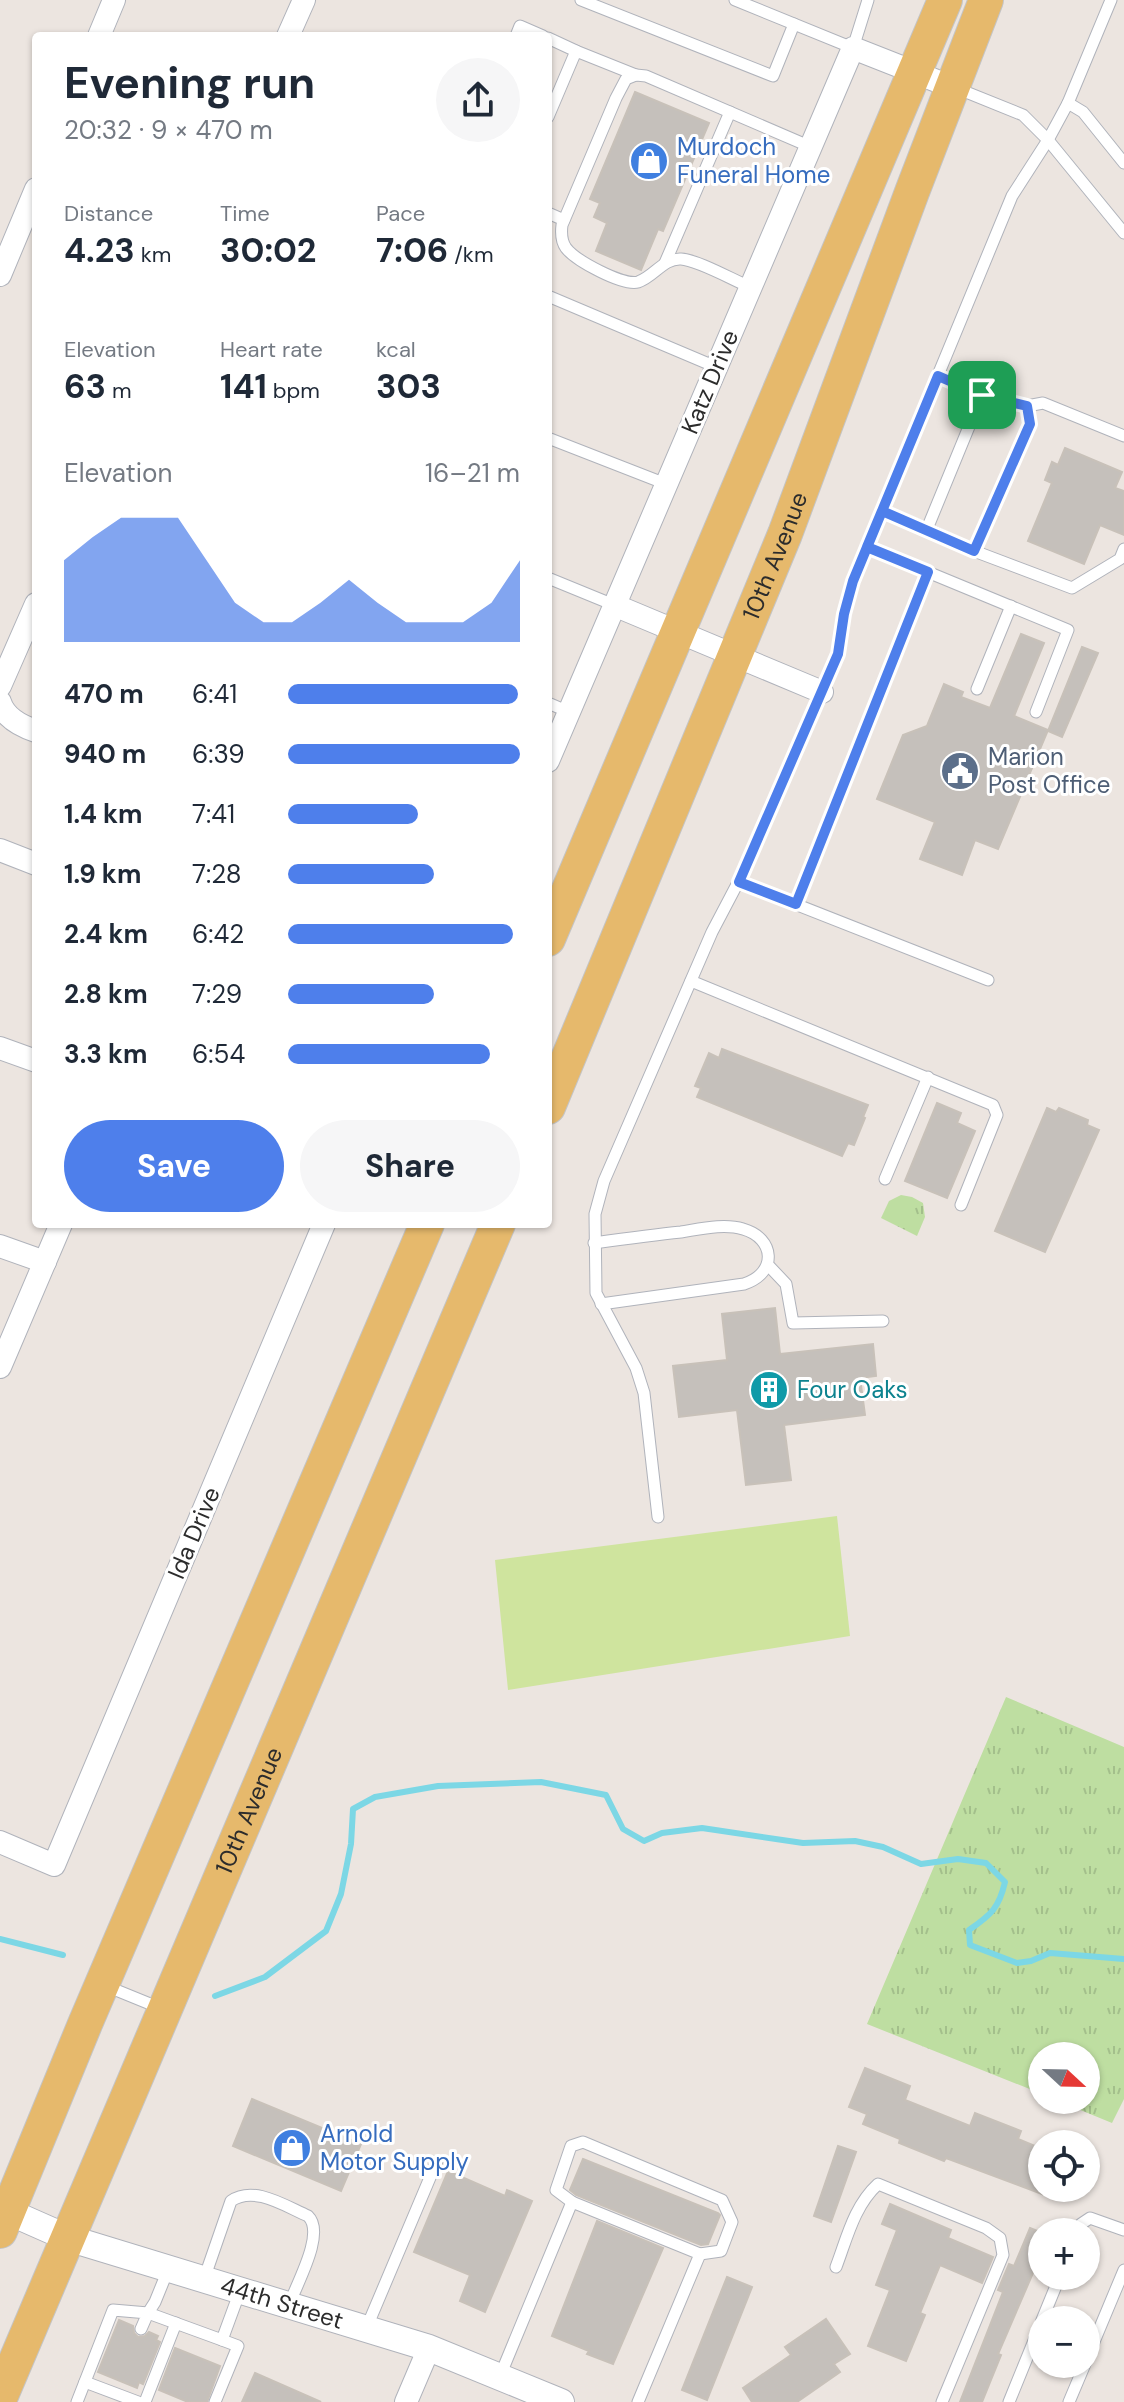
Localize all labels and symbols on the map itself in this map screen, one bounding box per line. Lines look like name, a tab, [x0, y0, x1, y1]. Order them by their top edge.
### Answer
place label: Murdoch Funeral Home	[677, 131, 830, 190]
shop icon: Murdoch Funeral Home	[628, 140, 670, 182]
street label: Katz Drive	[674, 325, 745, 438]
pin	[948, 361, 1016, 429]
street label: 10th Avenue	[735, 488, 814, 624]
place label: Marion Post Office	[988, 741, 1110, 800]
public building icon: Marion Post Office	[939, 750, 981, 792]
building icon: Four Oaks	[748, 1369, 790, 1411]
place label: Four Oaks	[797, 1374, 908, 1405]
street label: Ida Drive	[160, 1482, 227, 1583]
street label: 10th Avenue	[208, 1742, 289, 1879]
north arrow	[1028, 2042, 1100, 2114]
place label: Arnold Motor Supply	[320, 2118, 469, 2177]
shop icon: Arnold Motor Supply	[271, 2127, 313, 2169]
street label: 44th Street	[217, 2269, 347, 2336]

